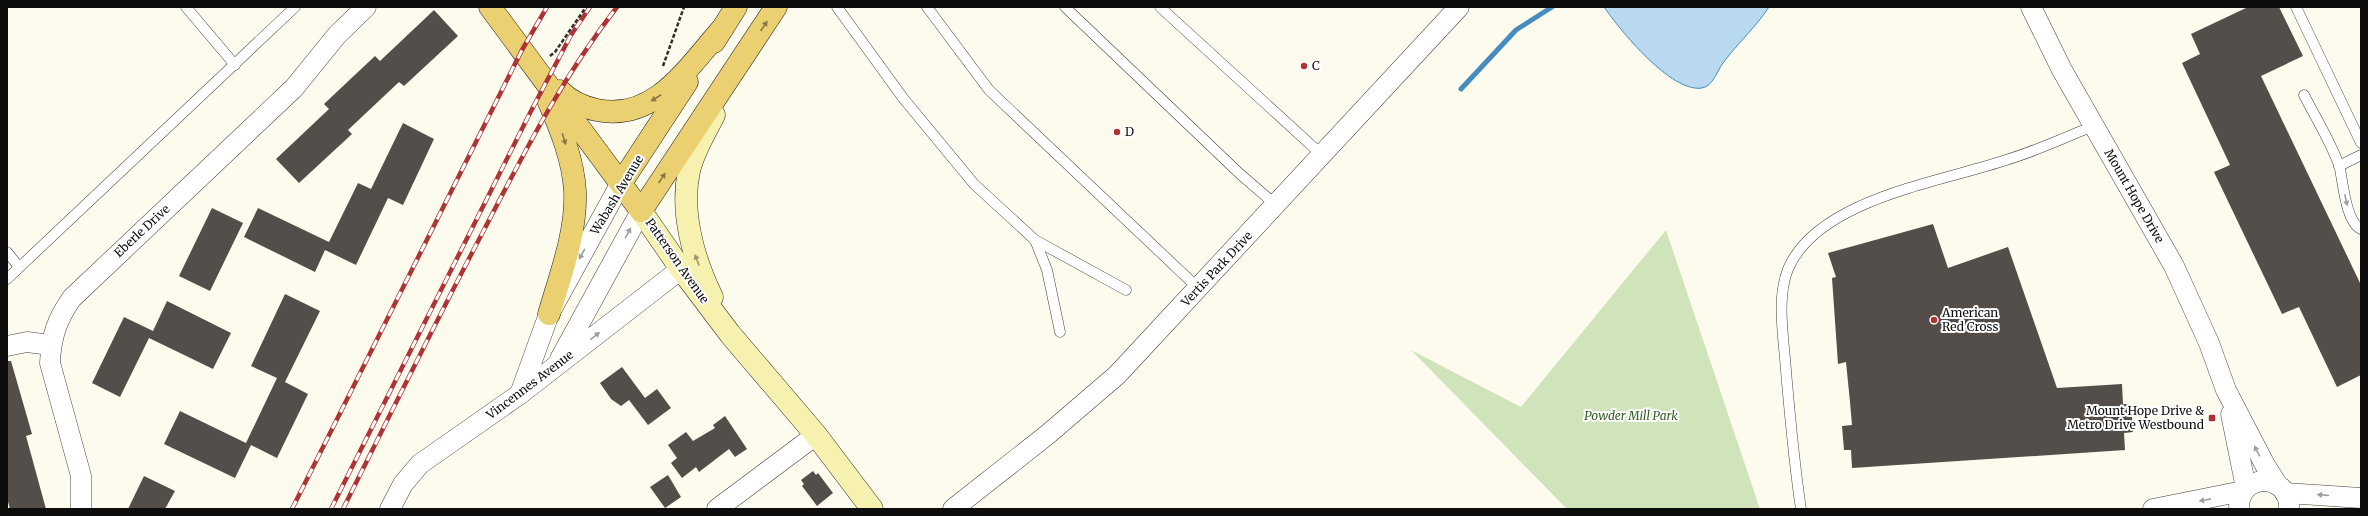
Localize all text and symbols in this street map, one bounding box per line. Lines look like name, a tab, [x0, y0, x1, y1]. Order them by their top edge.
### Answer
one-way arrow	[760, 20, 767, 31]
place label: C	[1312, 58, 1320, 73]
marker: C	[1299, 61, 1309, 71]
one-way arrow	[651, 94, 661, 102]
place label: D	[1125, 124, 1134, 139]
marker: D	[1112, 127, 1122, 137]
one-way arrow	[561, 133, 567, 145]
street label: Mount Hope Drive	[2101, 146, 2167, 245]
street label: Wabash Avenue	[586, 152, 646, 238]
one-way arrow	[659, 172, 666, 184]
one-way arrow	[2344, 193, 2350, 206]
street label: Eberle Drive	[111, 201, 173, 260]
street label: Patterson Avenue	[642, 215, 712, 306]
one-way arrow	[625, 227, 632, 239]
street label: Vertis Park Drive	[1177, 228, 1255, 310]
one-way arrow	[579, 248, 585, 260]
one-way arrow	[693, 254, 699, 266]
place label: American Red Cross	[1941, 305, 1998, 334]
marker: American Red Cross	[1929, 315, 1939, 325]
one-way arrow	[589, 331, 600, 340]
street label: Vincennes Avenue	[482, 347, 576, 423]
place label: Mount Hope Drive & Metro Drive Westbound	[2067, 403, 2204, 432]
park label: Powder Mill Park	[1584, 408, 1678, 423]
marker: Mount Hope Drive & Metro Drive Westbound	[2207, 413, 2217, 423]
one-way arrow	[2254, 445, 2261, 456]
one-way arrow	[2317, 492, 2329, 498]
one-way arrow	[2199, 497, 2211, 503]

